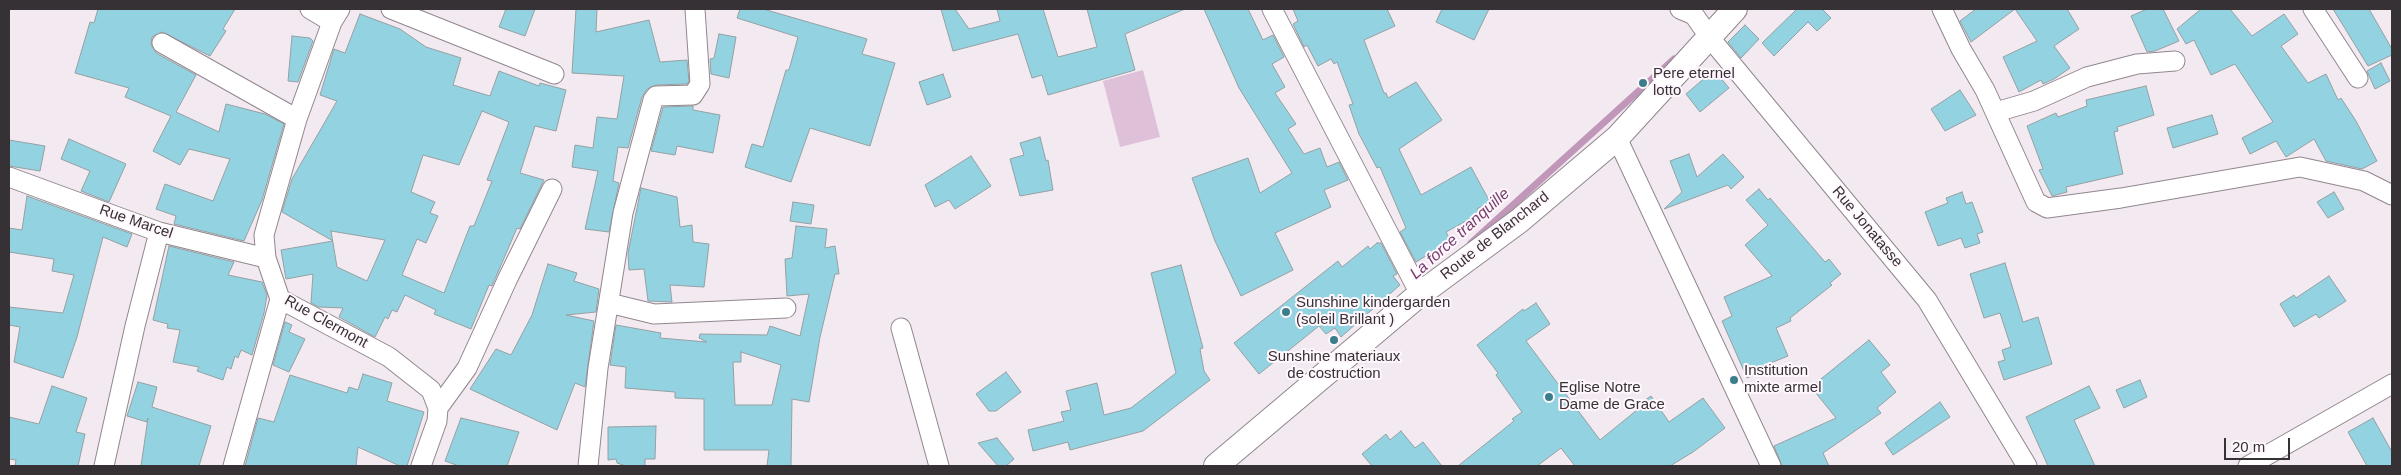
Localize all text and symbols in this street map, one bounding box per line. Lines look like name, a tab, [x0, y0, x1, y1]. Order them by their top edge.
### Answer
place label: Pere eternel lotto	[1653, 65, 1735, 100]
marker: Pere eternel lotto	[1637, 77, 1649, 89]
street label: Rue Jonatasse	[1828, 183, 1906, 271]
water label: La force tranquille	[1406, 184, 1514, 284]
street label: Route de Blanchard	[1437, 188, 1553, 284]
street label: Rue Marcel	[97, 201, 175, 243]
street label: Rue Clermont	[281, 292, 371, 352]
place label: Sunshine kindergarden (soleil Brillant )	[1296, 294, 1450, 329]
marker: Sunshine kindergarden (soleil Brillant )	[1280, 306, 1292, 318]
marker: Sunshine materiaux de costruction	[1328, 334, 1340, 346]
place label: Sunshine materiaux de costruction	[1268, 348, 1400, 383]
place label: Institution mixte armel	[1744, 362, 1822, 397]
marker: Institution mixte armel	[1728, 374, 1740, 386]
place label: Eglise Notre Dame de Grace	[1559, 379, 1665, 414]
marker: Eglise Notre Dame de Grace	[1543, 391, 1555, 403]
scale bar	[2226, 428, 2292, 460]
text: 20 m	[2232, 438, 2265, 455]

